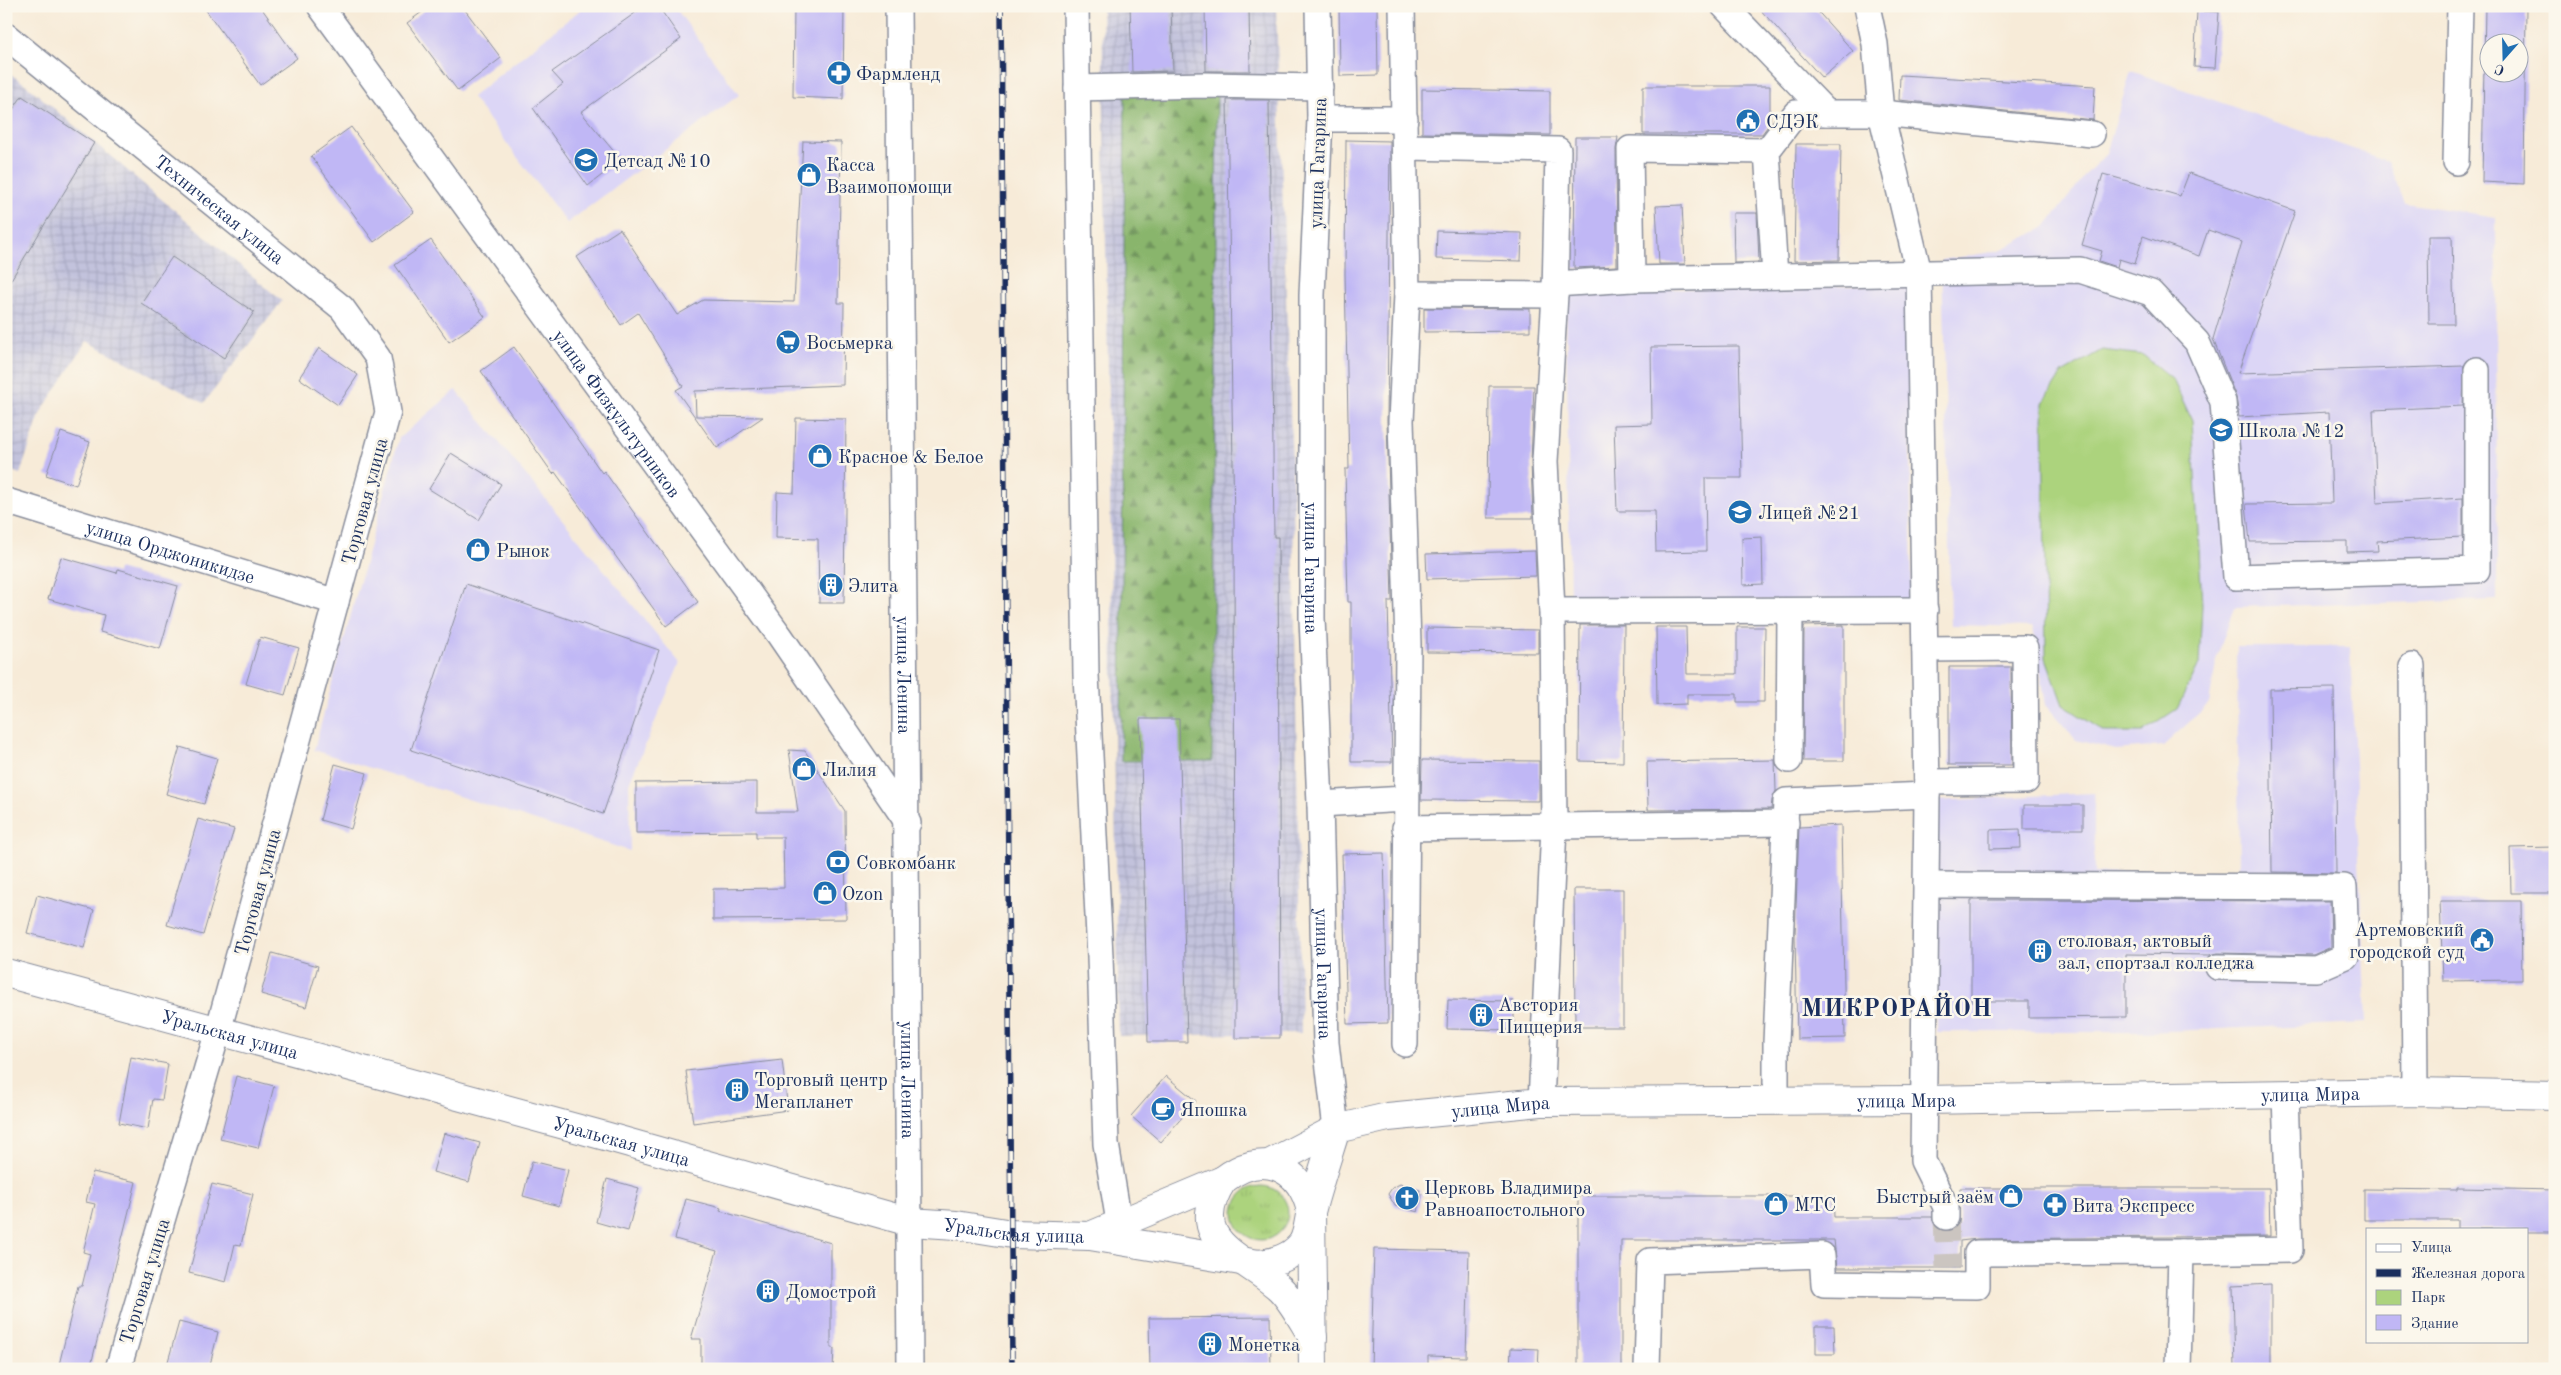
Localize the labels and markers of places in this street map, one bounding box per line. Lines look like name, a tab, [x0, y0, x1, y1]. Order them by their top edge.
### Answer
pharmacy icon: Фармленд	[826, 60, 852, 86]
place label: Фармленд	[856, 66, 941, 85]
public building icon: СДЭК	[1735, 108, 1761, 134]
place label: СДЭК	[1766, 114, 1819, 133]
school or university icon: Детсад №10	[573, 147, 599, 173]
place label: Детсад №10	[604, 153, 710, 172]
place label: Касса Взаимопомощи	[826, 157, 952, 198]
shop icon: Касса Взаимопомощи	[796, 162, 822, 188]
supermarket icon: Восьмерка	[775, 329, 801, 355]
place label: Восьмерка	[806, 335, 894, 354]
school or university icon: Школа №12	[2208, 417, 2234, 443]
place label: Школа №12	[2238, 423, 2345, 442]
shop icon: Красное & Белое	[807, 443, 833, 469]
place label: Красное & Белое	[838, 449, 983, 468]
school or university icon: Лицей №21	[1727, 499, 1753, 525]
place label: Лицей №21	[1758, 505, 1860, 524]
shop icon: Рынок	[465, 537, 491, 563]
place label: Рынок	[496, 543, 550, 562]
building icon: Элита	[818, 572, 844, 598]
place label: Элита	[848, 578, 899, 597]
shop icon: Лилия	[791, 756, 817, 782]
place label: Лилия	[822, 762, 877, 781]
bank icon: Совкомбанк	[825, 849, 851, 875]
place label: Совкомбанк	[856, 855, 956, 874]
shop icon: Ozon	[812, 880, 838, 906]
place label: Ozon	[842, 886, 883, 905]
place label: Артемовский городской суд	[2350, 922, 2465, 963]
public building icon: Артемовский городской суд	[2469, 927, 2495, 953]
place label: столовая, актовый зал, спортзал колледжа	[2058, 933, 2255, 974]
building icon: столовая, актовый зал, спортзал колледжа	[2027, 938, 2053, 964]
place label: Австория Пиццерия	[1498, 997, 1583, 1038]
building icon: Австория Пиццерия	[1468, 1002, 1494, 1028]
place label: Торговый центр Мегапланет	[754, 1072, 888, 1113]
building icon: Торговый центр Мегапланет	[724, 1077, 750, 1103]
cafe icon: Япошка	[1150, 1096, 1176, 1122]
place label: Япошка	[1180, 1102, 1248, 1121]
place label: Церковь Владимира Равноапостольного	[1424, 1180, 1593, 1221]
shop icon: Быстрый заём	[1998, 1183, 2024, 1209]
church icon: Церковь Владимира Равноапостольного	[1394, 1185, 1420, 1211]
place label: Быстрый заём	[1876, 1189, 1994, 1208]
shop icon: МТС	[1763, 1191, 1789, 1217]
pharmacy icon: Вита Экспресс	[2042, 1192, 2068, 1218]
place label: МТС	[1794, 1197, 1836, 1216]
place label: Вита Экспресс	[2072, 1198, 2195, 1217]
building icon: Домострой	[755, 1278, 781, 1304]
place label: Домострой	[786, 1284, 877, 1303]
building icon: Монетка	[1197, 1331, 1223, 1357]
place label: Монетка	[1228, 1337, 1301, 1356]

